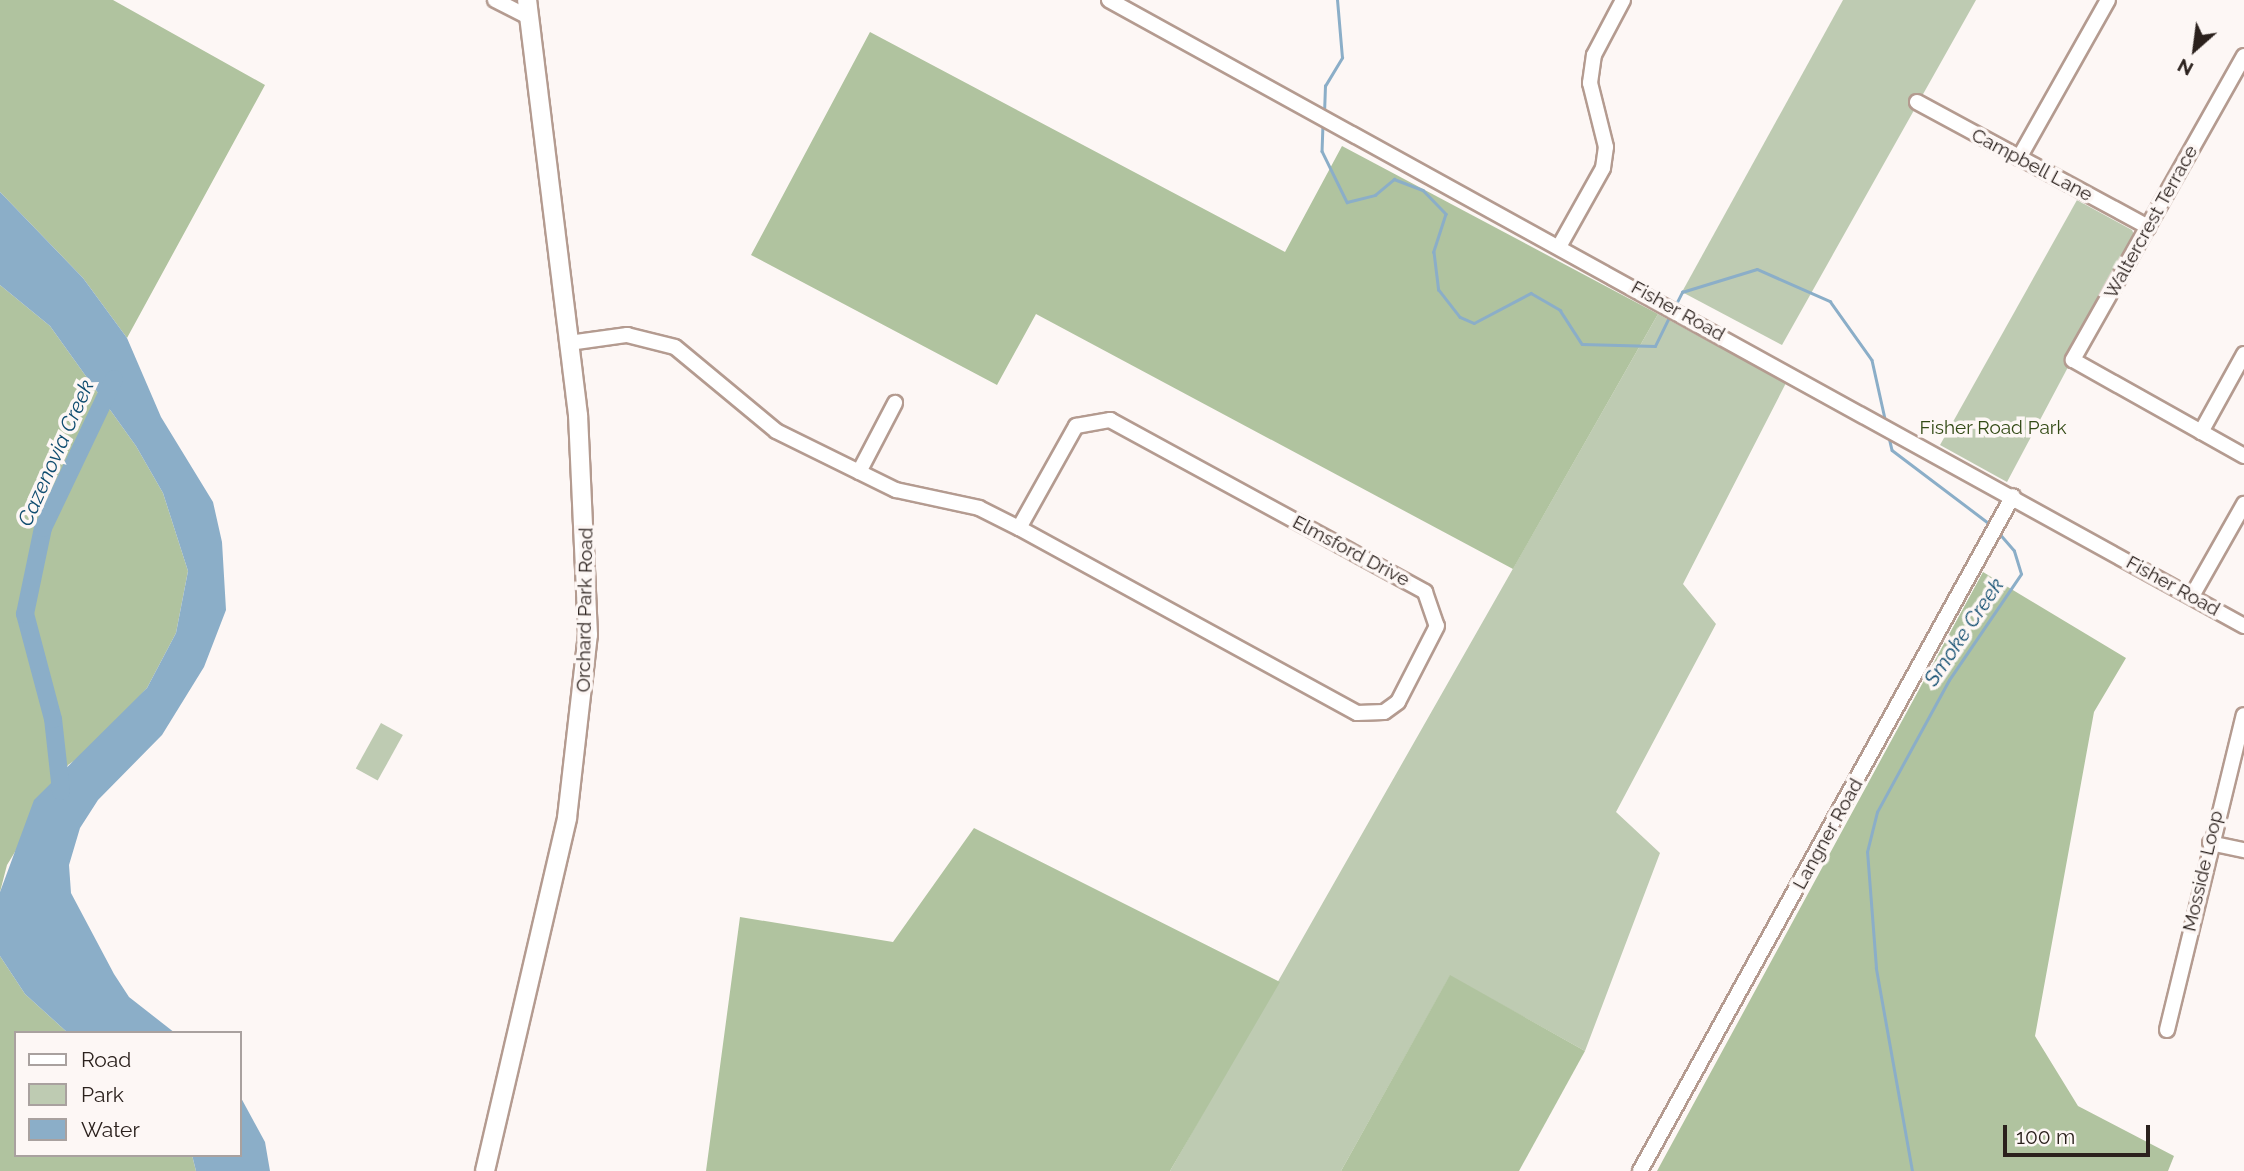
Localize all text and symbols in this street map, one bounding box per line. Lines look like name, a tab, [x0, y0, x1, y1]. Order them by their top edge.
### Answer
north arrow	[2160, 14, 2230, 84]
text: N	[2174, 54, 2197, 81]
street label: Campbell Lane	[1967, 123, 2097, 207]
street label: Waltercrest Terrace	[2099, 141, 2203, 303]
street label: Fisher Road	[1627, 276, 1729, 346]
water label: Cazenovia Creek	[12, 376, 100, 530]
park label: Fisher Road Park	[1919, 417, 2067, 439]
street label: Elmsford Drive	[1289, 511, 1413, 591]
street label: Orchard Park Road	[572, 527, 598, 693]
street label: Fisher Road	[2122, 551, 2224, 621]
water label: Smoke Creek	[1919, 573, 2009, 691]
street label: Langner Road	[1788, 774, 1868, 894]
street label: Mosside Loop	[2178, 808, 2228, 934]
legend	[14, 1031, 242, 1157]
text: Road	[81, 1047, 131, 1072]
text: Park	[81, 1082, 124, 1107]
scale bar	[2006, 1112, 2153, 1156]
text: Water	[81, 1117, 140, 1142]
text: 100 m	[2016, 1124, 2075, 1149]

